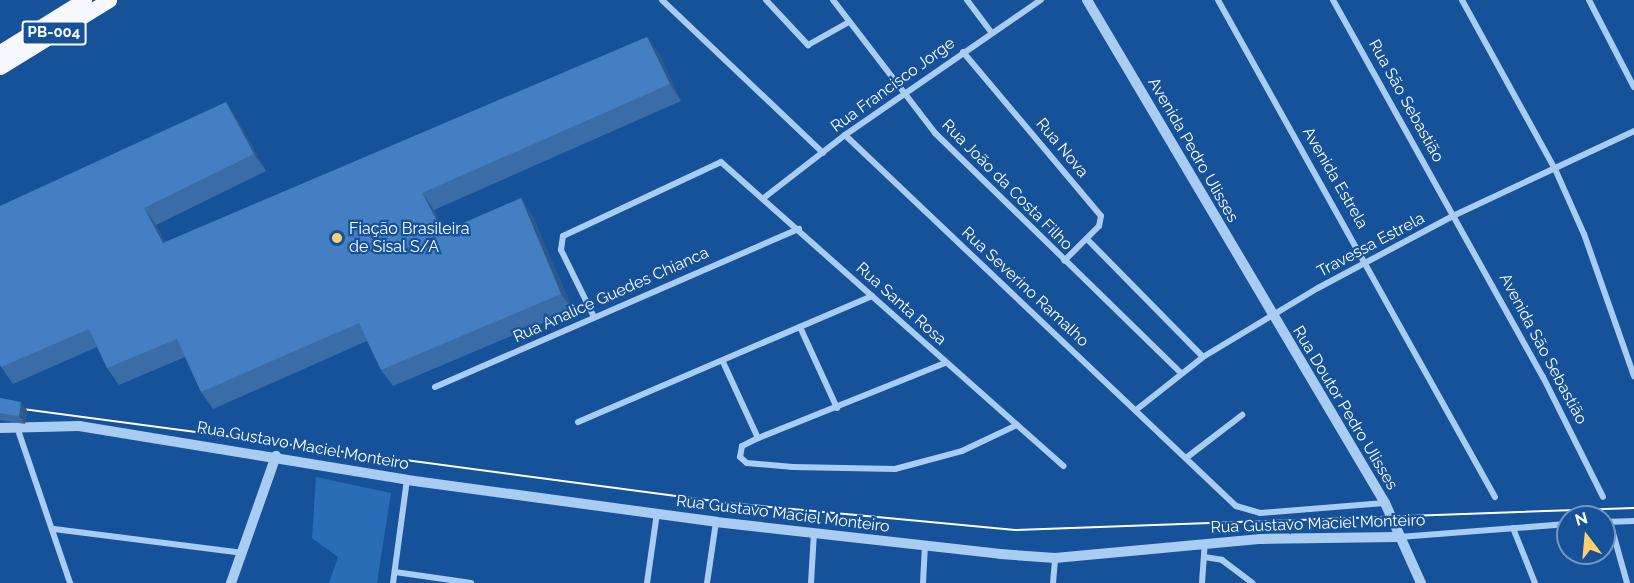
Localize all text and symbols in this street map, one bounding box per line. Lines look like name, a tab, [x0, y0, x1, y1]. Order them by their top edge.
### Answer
road number: PB-004	[21, 21, 87, 45]
street label: Rua Francisco Jorge	[827, 33, 959, 137]
street label: Rua São Sebastião	[1364, 36, 1448, 166]
street label: Avenida Pedro Ulisses	[1144, 74, 1242, 226]
street label: Rua Nova	[1032, 115, 1092, 181]
street label: Rua João da Costa Filho	[938, 116, 1076, 254]
street label: Avenida Estrela	[1298, 124, 1372, 232]
street label: Travessa Estrela	[1314, 209, 1428, 281]
place label: Fiação Brasileira de Sisal S/A	[349, 219, 469, 257]
street label: Rua Severino Ramalho	[957, 223, 1093, 351]
marker: Fiação Brasileira de Sisal S/A	[330, 231, 344, 245]
street label: Rua Analice Guedes Chianca	[510, 243, 712, 347]
street label: Rua Santa Rosa	[852, 259, 950, 349]
street label: Avenida São Sebastião	[1495, 270, 1591, 428]
street label: Rua Doutor Pedro Ulisses	[1288, 322, 1402, 494]
street label: Rua Gustavo Maciel Monteiro	[195, 418, 411, 474]
street label: Rua Gustavo Maciel Monteiro	[675, 491, 891, 537]
north arrow	[1556, 505, 1616, 565]
text: N	[1573, 508, 1590, 530]
street label: Rua Gustavo Maciel Monteiro	[1210, 511, 1426, 537]

